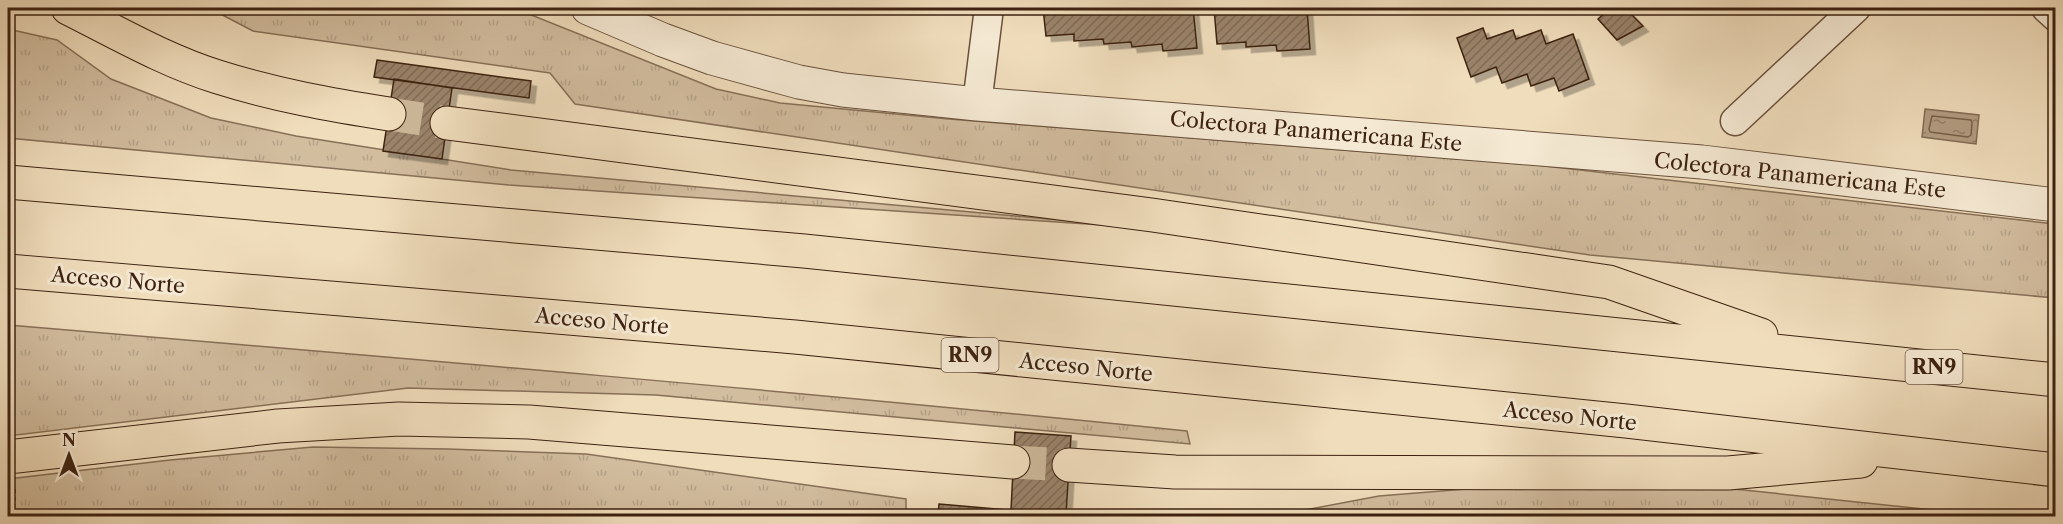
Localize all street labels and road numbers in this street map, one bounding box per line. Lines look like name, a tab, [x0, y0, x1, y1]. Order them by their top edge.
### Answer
street label: Colectora Panamericana Este	[1169, 106, 1463, 156]
street label: Colectora Panamericana Este	[1653, 147, 1947, 203]
street label: Acceso Norte	[49, 262, 186, 298]
street label: Acceso Norte	[533, 303, 670, 339]
road number: RN9	[942, 338, 998, 372]
street label: Acceso Norte	[1017, 347, 1154, 386]
road number: RN9	[1906, 350, 1962, 384]
street label: Acceso Norte	[1501, 396, 1638, 435]

